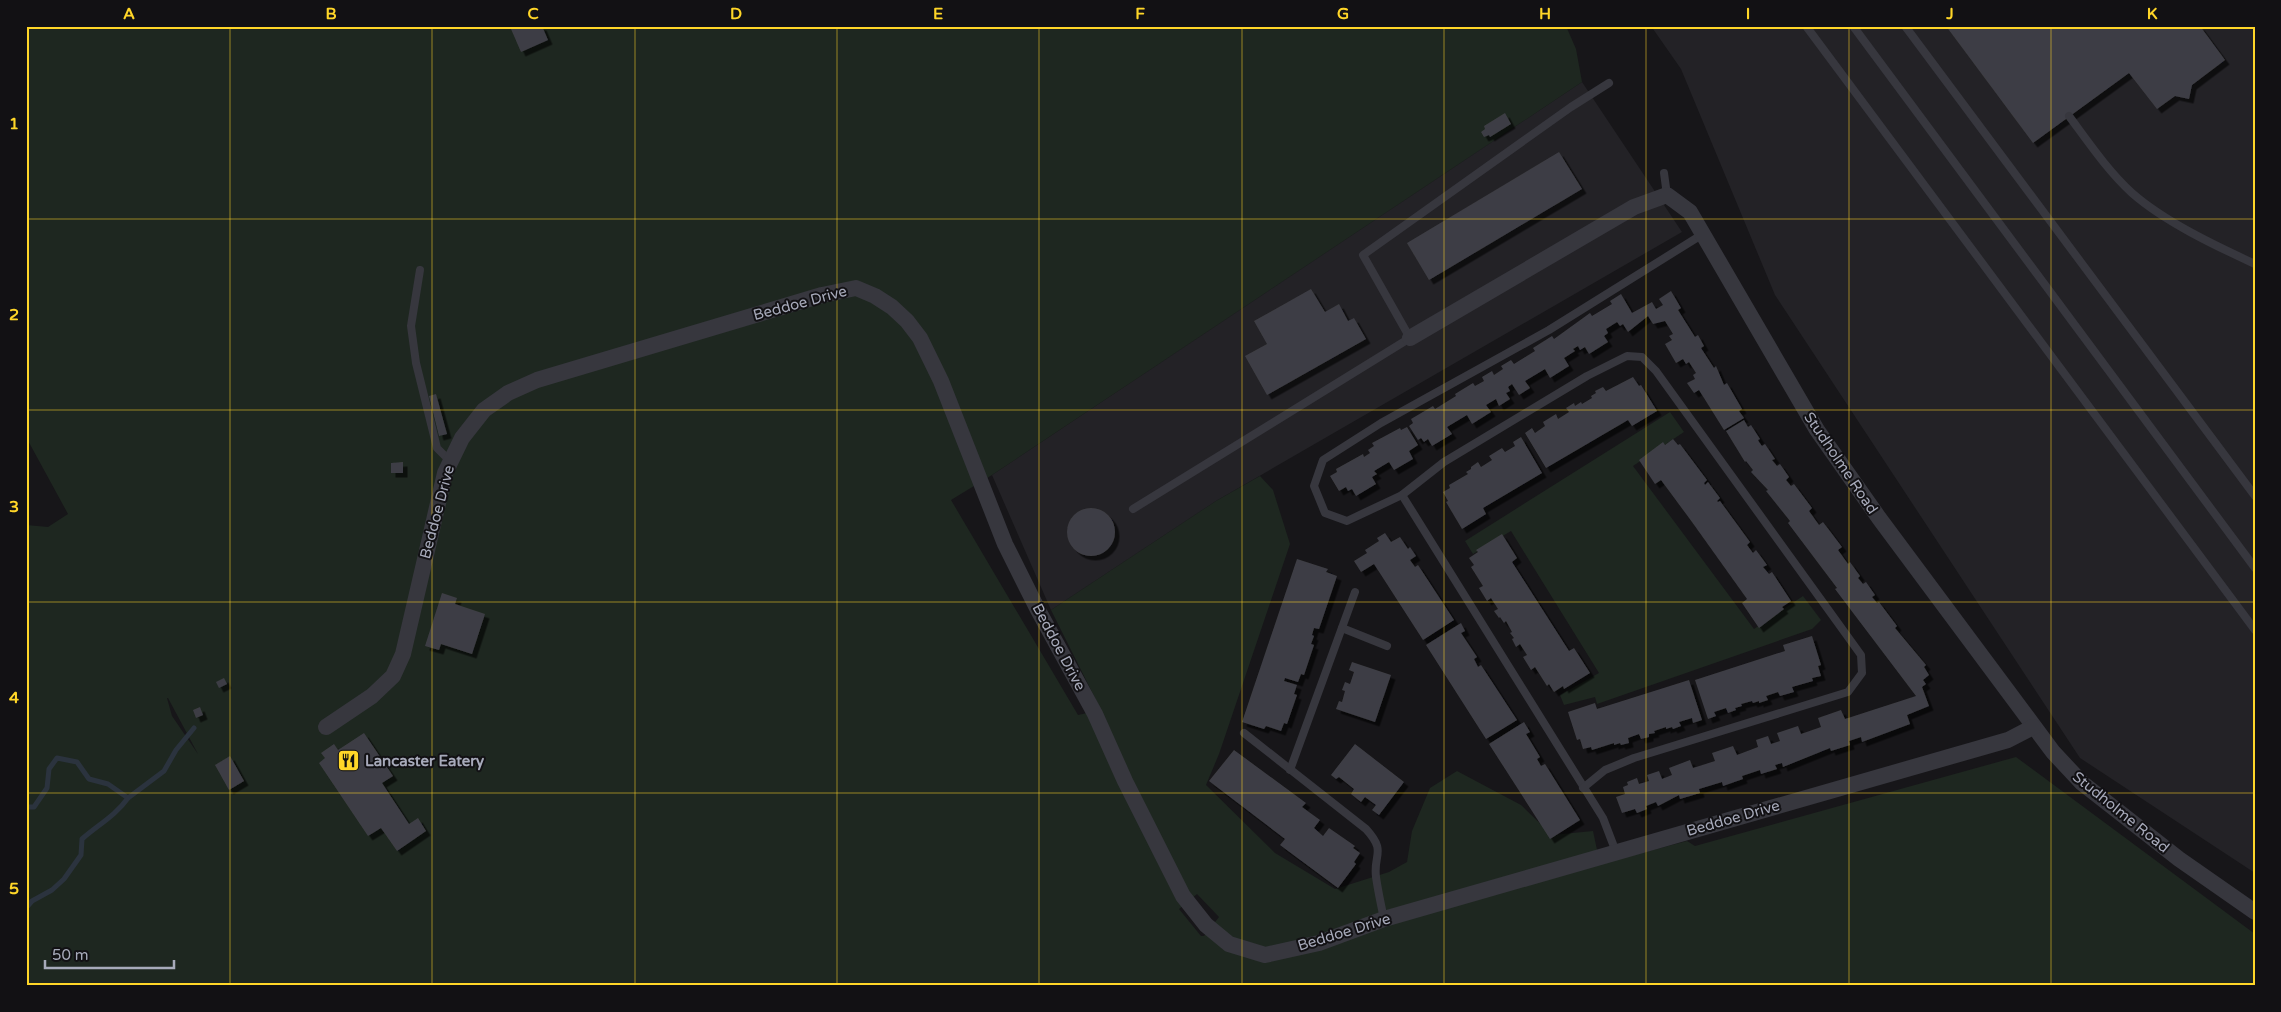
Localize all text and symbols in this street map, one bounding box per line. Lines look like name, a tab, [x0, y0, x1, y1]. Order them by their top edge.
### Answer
text: A	[123, 4, 135, 24]
text: B	[325, 4, 337, 24]
text: C	[527, 4, 539, 24]
text: D	[730, 4, 742, 24]
text: E	[933, 4, 943, 24]
text: F	[1135, 4, 1145, 24]
text: G	[1337, 4, 1349, 24]
text: H	[1539, 4, 1551, 24]
text: I	[1746, 4, 1750, 24]
text: J	[1945, 4, 1954, 24]
text: K	[2147, 4, 2158, 24]
text: 1	[9, 114, 19, 134]
street label: Beddoe Drive	[751, 282, 849, 324]
text: 2	[9, 305, 19, 325]
street label: Studholme Road	[1800, 409, 1882, 517]
street label: Beddoe Drive	[416, 463, 458, 561]
text: 3	[9, 497, 19, 517]
street label: Beddoe Drive	[1028, 600, 1090, 694]
text: 4	[9, 688, 19, 708]
restaurant icon: Lancaster Eatery	[337, 749, 361, 773]
place label: Lancaster Eatery	[365, 752, 484, 771]
street label: Studholme Road	[2069, 768, 2173, 856]
street label: Beddoe Drive	[1684, 796, 1782, 840]
text: 5	[9, 879, 19, 899]
street label: Beddoe Drive	[1295, 909, 1393, 955]
scale bar	[45, 937, 174, 969]
text: 50 m	[52, 946, 89, 964]

